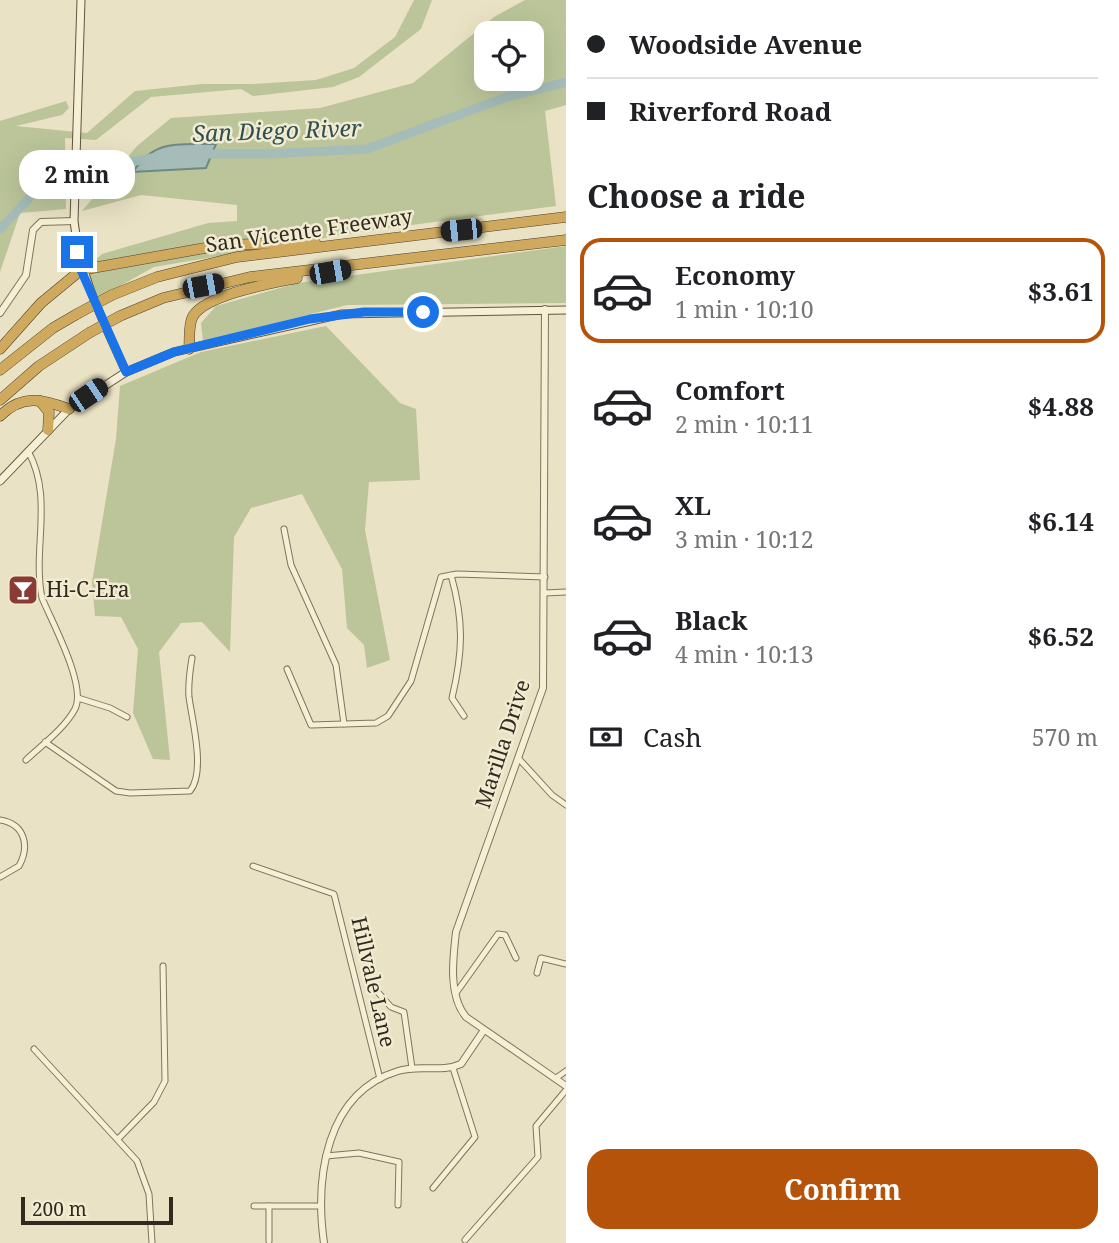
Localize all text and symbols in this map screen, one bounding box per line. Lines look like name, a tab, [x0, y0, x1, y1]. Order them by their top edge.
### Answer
map controls	[474, 21, 544, 91]
button: locate	[474, 21, 544, 91]
text: Woodside Avenue	[629, 26, 862, 62]
text: Riverford Road	[629, 93, 832, 129]
water label: San Diego River	[192, 111, 362, 149]
callout: 2 min	[19, 150, 135, 200]
text: 2 min	[44, 158, 110, 190]
text: Choose a ride	[587, 174, 806, 217]
street label: San Vicente Freeway	[204, 202, 414, 258]
car	[440, 217, 483, 243]
route end	[61, 236, 93, 268]
text: Economy	[675, 257, 795, 293]
car	[308, 258, 353, 286]
icon: car	[591, 259, 654, 322]
car	[181, 272, 226, 300]
text: $3.61	[1028, 273, 1094, 309]
text: 1 min · 10:10	[675, 293, 813, 325]
route start	[407, 296, 439, 328]
text: Comfort	[675, 372, 785, 408]
icon: car	[591, 374, 654, 437]
car	[65, 375, 112, 415]
text: $4.88	[1028, 388, 1094, 424]
text: 2 min · 10:11	[675, 408, 813, 440]
text: XL	[675, 487, 711, 523]
icon: car	[591, 489, 654, 552]
text: $6.14	[1028, 503, 1094, 539]
text: 3 min · 10:12	[675, 523, 813, 555]
bar icon: Hi-C-Era	[6, 573, 40, 607]
place label: Hi-C-Era	[46, 575, 130, 603]
text: Black	[675, 602, 748, 638]
icon: car	[591, 604, 654, 667]
text: $6.52	[1028, 618, 1094, 654]
text: 4 min · 10:13	[675, 638, 813, 670]
street label: Marilla Drive	[468, 676, 536, 812]
icon: cash	[587, 718, 625, 756]
text: Cash	[643, 719, 702, 755]
text: 570 m	[1032, 721, 1098, 753]
street label: Hillvale Lane	[345, 914, 403, 1050]
button: Confirm	[587, 1149, 1098, 1229]
scale bar	[21, 1194, 173, 1226]
text: 200 m	[32, 1196, 87, 1222]

